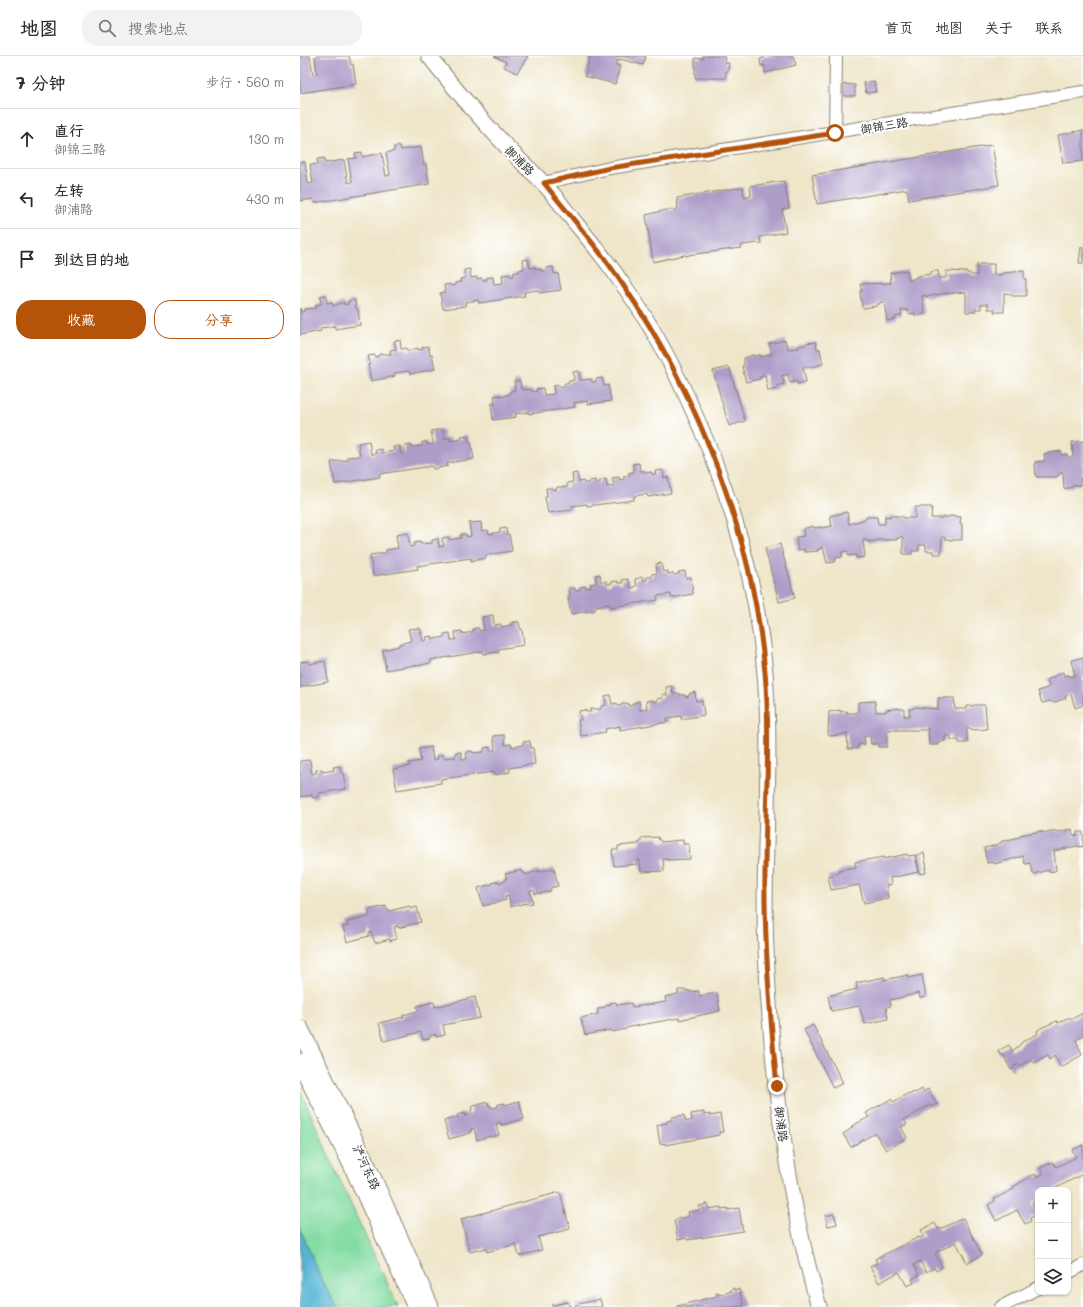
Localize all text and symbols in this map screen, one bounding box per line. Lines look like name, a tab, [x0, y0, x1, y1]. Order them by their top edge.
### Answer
search box	[82, 10, 362, 46]
text: 地图	[20, 15, 58, 40]
icon: search	[96, 17, 118, 39]
text: 搜索地点	[128, 18, 188, 38]
text: 首页	[885, 18, 913, 37]
text: 地图	[935, 18, 963, 37]
text: 关于	[985, 18, 1013, 37]
text: 联系	[1035, 18, 1063, 37]
text: 7 分钟	[16, 71, 66, 93]
text: 步行 · 560 m	[206, 73, 284, 90]
street label: 御锦三路	[859, 113, 909, 137]
text: 直行	[54, 120, 84, 140]
route start	[826, 124, 844, 142]
icon: ahead	[16, 128, 38, 150]
text: 130 m	[248, 130, 284, 147]
text: 御锦三路	[54, 140, 106, 157]
street label: 御浦路	[502, 142, 538, 178]
text: 左转	[54, 180, 84, 200]
icon: left	[16, 188, 38, 210]
text: 430 m	[246, 190, 284, 207]
text: 御浦路	[54, 200, 93, 217]
icon: arrive	[16, 248, 38, 270]
text: 到达目的地	[54, 249, 129, 269]
button: 收藏	[16, 300, 146, 339]
button: 分享	[154, 300, 284, 339]
route end	[768, 1077, 786, 1095]
street label: 御浦路	[772, 1105, 792, 1143]
street label: 浐河东路	[350, 1142, 384, 1192]
map controls	[1035, 1187, 1071, 1295]
button: +	[1035, 1187, 1071, 1223]
button: −	[1035, 1223, 1071, 1259]
button: layers	[1035, 1259, 1071, 1295]

